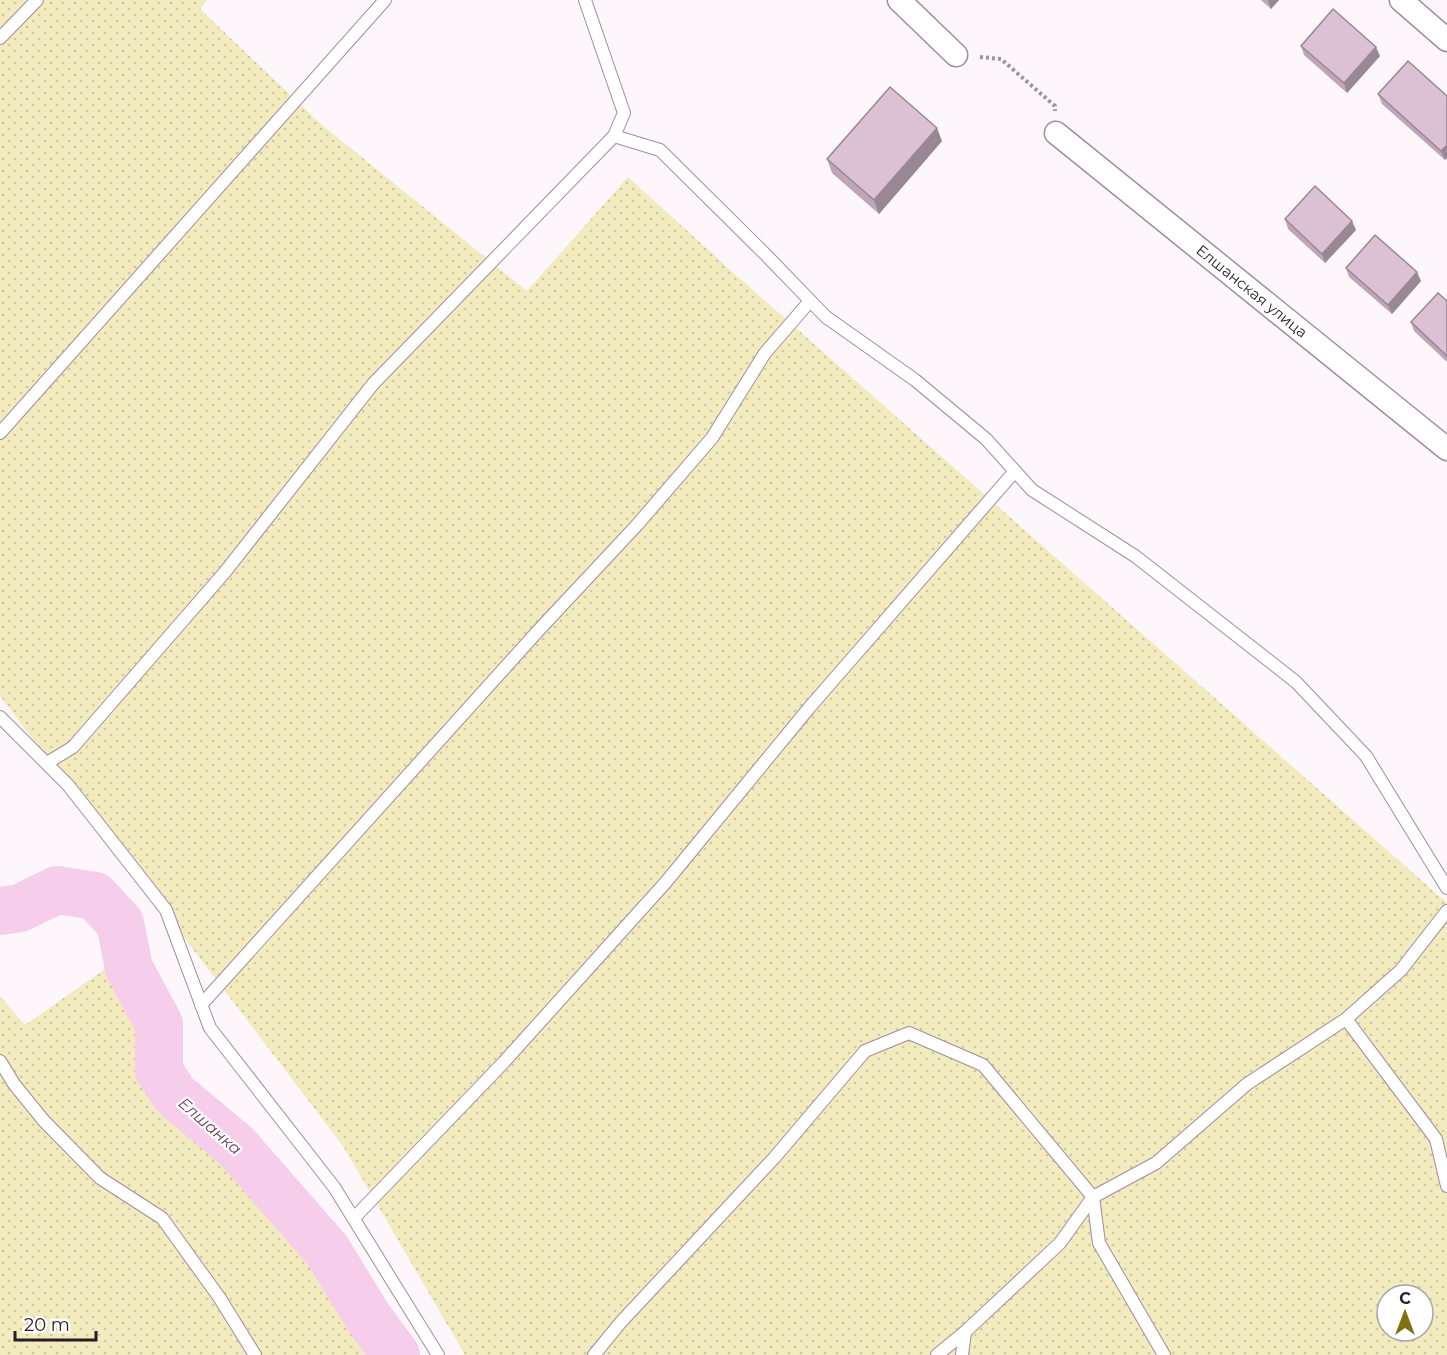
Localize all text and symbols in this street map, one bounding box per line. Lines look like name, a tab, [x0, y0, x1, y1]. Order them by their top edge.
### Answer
street label: Елшанская улица	[1192, 240, 1312, 342]
water label: Елшанка	[175, 1093, 245, 1159]
north arrow	[1375, 1283, 1435, 1343]
text: С	[1399, 1289, 1411, 1308]
scale bar	[15, 1304, 96, 1342]
text: 20 m	[24, 1314, 70, 1336]

